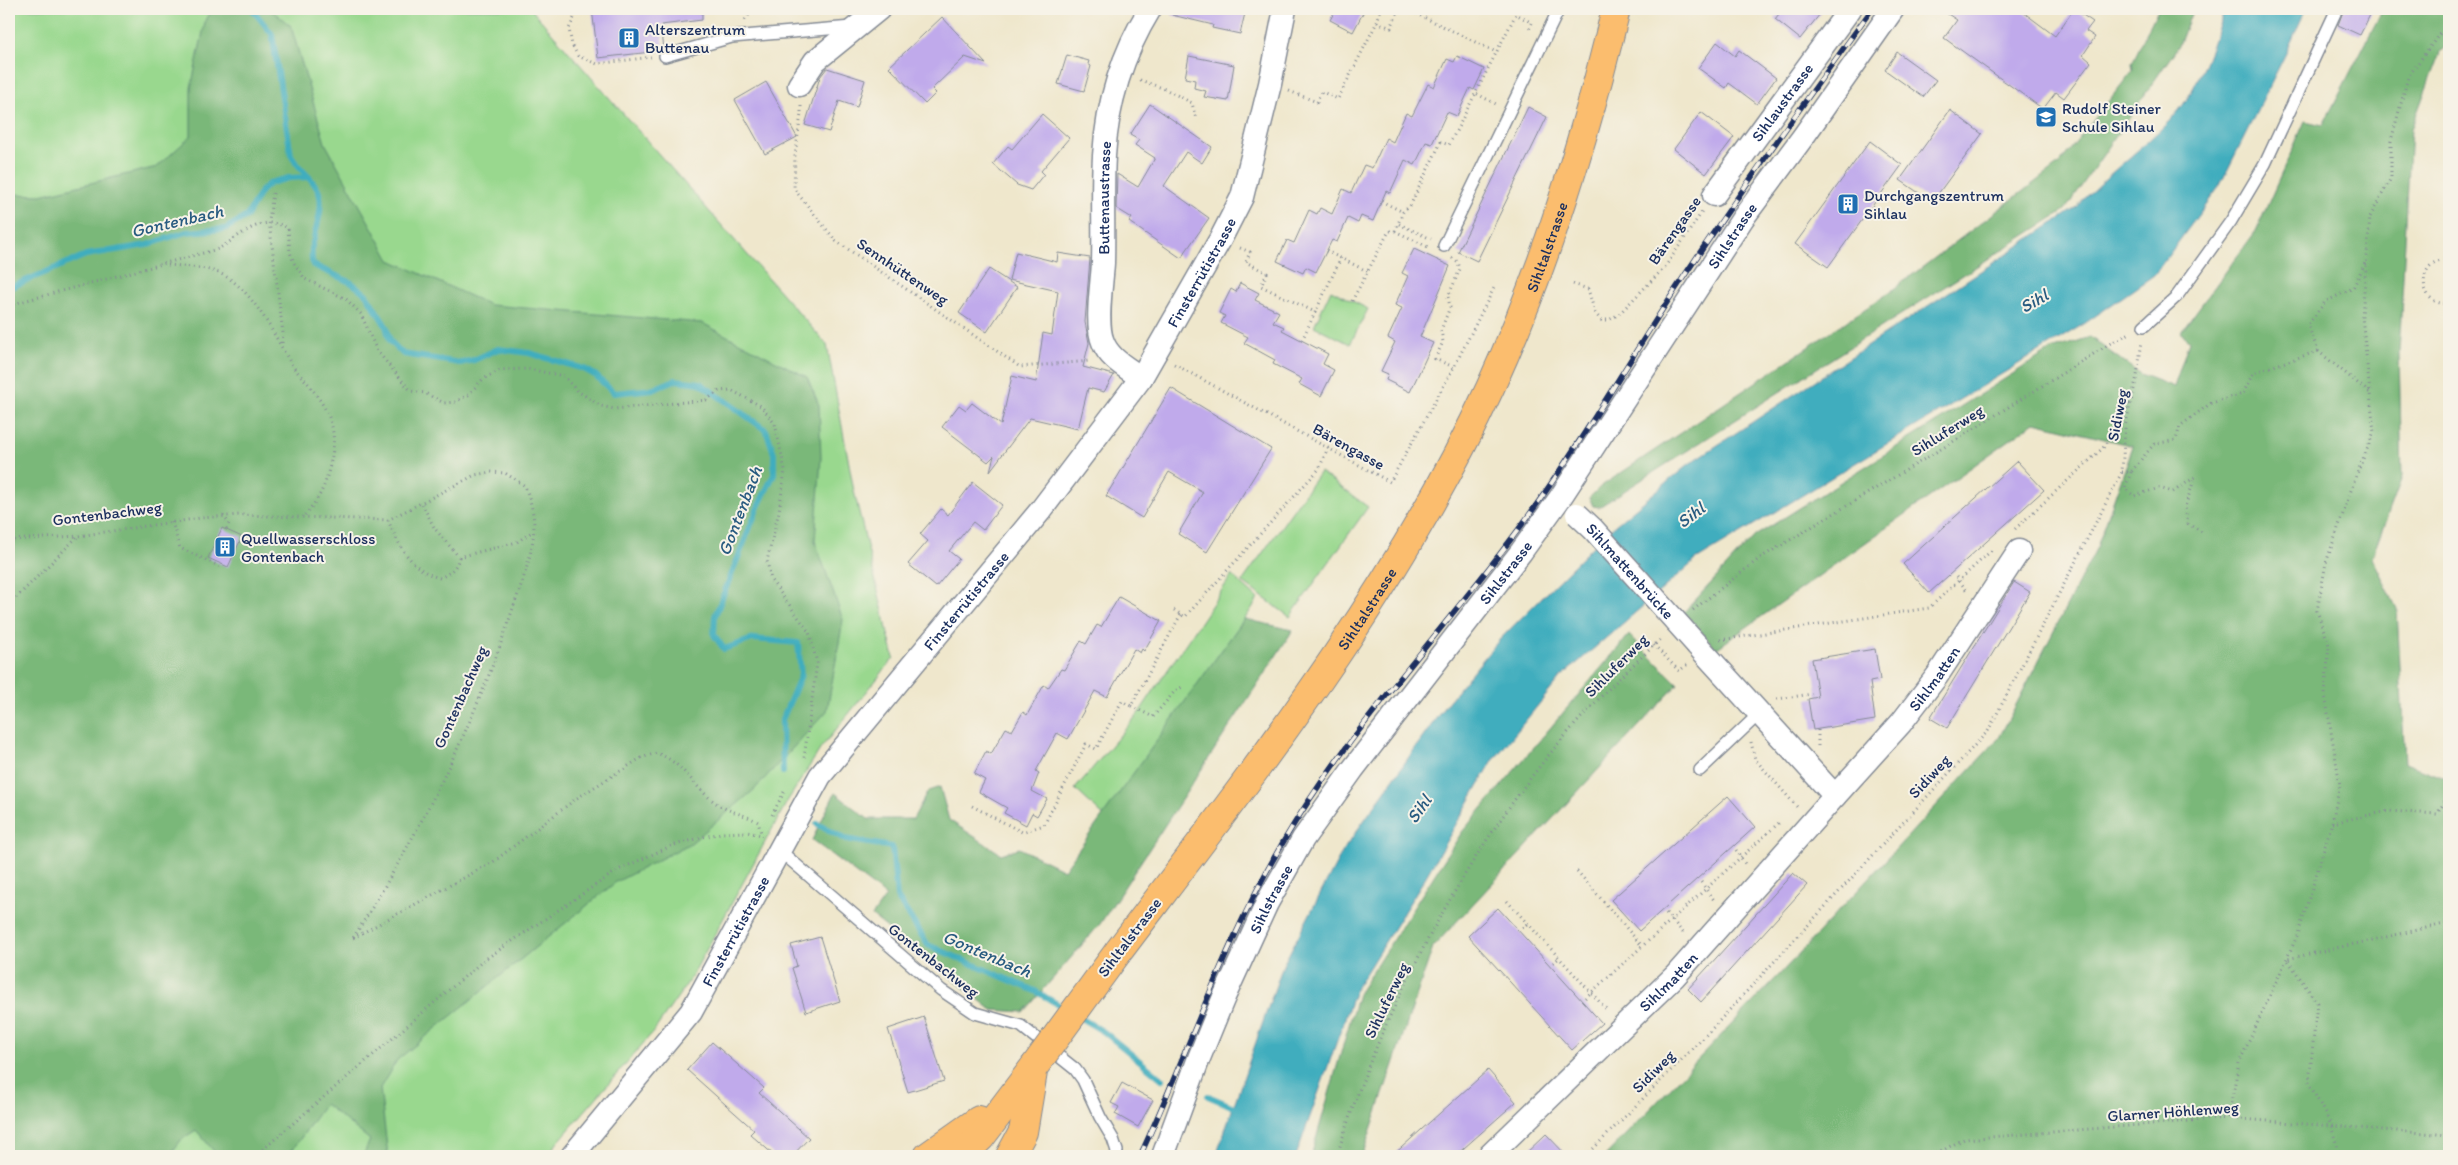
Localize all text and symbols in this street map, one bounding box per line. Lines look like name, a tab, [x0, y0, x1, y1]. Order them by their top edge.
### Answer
place label: Alterszentrum Buttenau	[645, 20, 746, 57]
building icon: Alterszentrum Buttenau	[617, 26, 641, 50]
street label: Sihlaustrasse	[1747, 59, 1817, 145]
place label: Rudolf Steiner Schule Sihlau	[2062, 99, 2162, 136]
school or university icon: Rudolf Steiner Schule Sihlau	[2034, 105, 2058, 129]
street label: Buttenaustrasse	[1094, 140, 1115, 255]
place label: Durchgangszentrum Sihlau	[1864, 186, 2004, 223]
street label: Bärengasse	[1644, 192, 1705, 268]
building icon: Durchgangszentrum Sihlau	[1836, 192, 1860, 216]
street label: Sihlstrasse	[1704, 199, 1761, 272]
water label: Gontenbach	[129, 200, 226, 242]
street label: Sihltalstrasse	[1522, 200, 1572, 295]
street label: Finsterrütistrasse	[1163, 214, 1240, 331]
street label: Sennhüttenweg	[853, 234, 953, 309]
water label: Sihl	[2016, 283, 2054, 318]
street label: Sidiweg	[2103, 387, 2132, 443]
street label: Sihluferweg	[1908, 400, 1988, 460]
street label: Bärengasse	[1310, 419, 1388, 474]
water label: Gontenbach	[713, 463, 767, 559]
water label: Sihl	[1673, 496, 1711, 533]
street label: Gontenbachweg	[51, 497, 164, 530]
street label: Sihlmattenbrücke	[1582, 519, 1678, 623]
place label: Quellwasserschloss Gontenbach	[241, 529, 375, 566]
building icon: Quellwasserschloss Gontenbach	[213, 535, 237, 559]
street label: Sihlstrasse	[1475, 537, 1536, 608]
street label: Finsterrütistrasse	[920, 547, 1013, 654]
street label: Sihltalstrasse	[1333, 564, 1401, 654]
street label: Sihluferweg	[1581, 629, 1653, 701]
street label: Gontenbachweg	[429, 642, 492, 751]
street label: Sihlmatten	[1905, 642, 1964, 715]
street label: Sidiweg	[1904, 750, 1955, 802]
water label: Sihl	[1402, 789, 1438, 827]
street label: Sihlstrasse	[1245, 861, 1297, 937]
street label: Finsterrütistrasse	[698, 873, 774, 990]
street label: Sihltalstrasse	[1093, 894, 1165, 981]
street label: Gontenbachweg	[884, 919, 984, 1002]
water label: Gontenbach	[940, 926, 1035, 983]
street label: Sihlmatten	[1635, 948, 1702, 1016]
street label: Sihluferweg	[1360, 959, 1413, 1041]
street label: Sidiweg	[1628, 1045, 1679, 1097]
street label: Glarner Höhlenweg	[2107, 1097, 2240, 1126]

